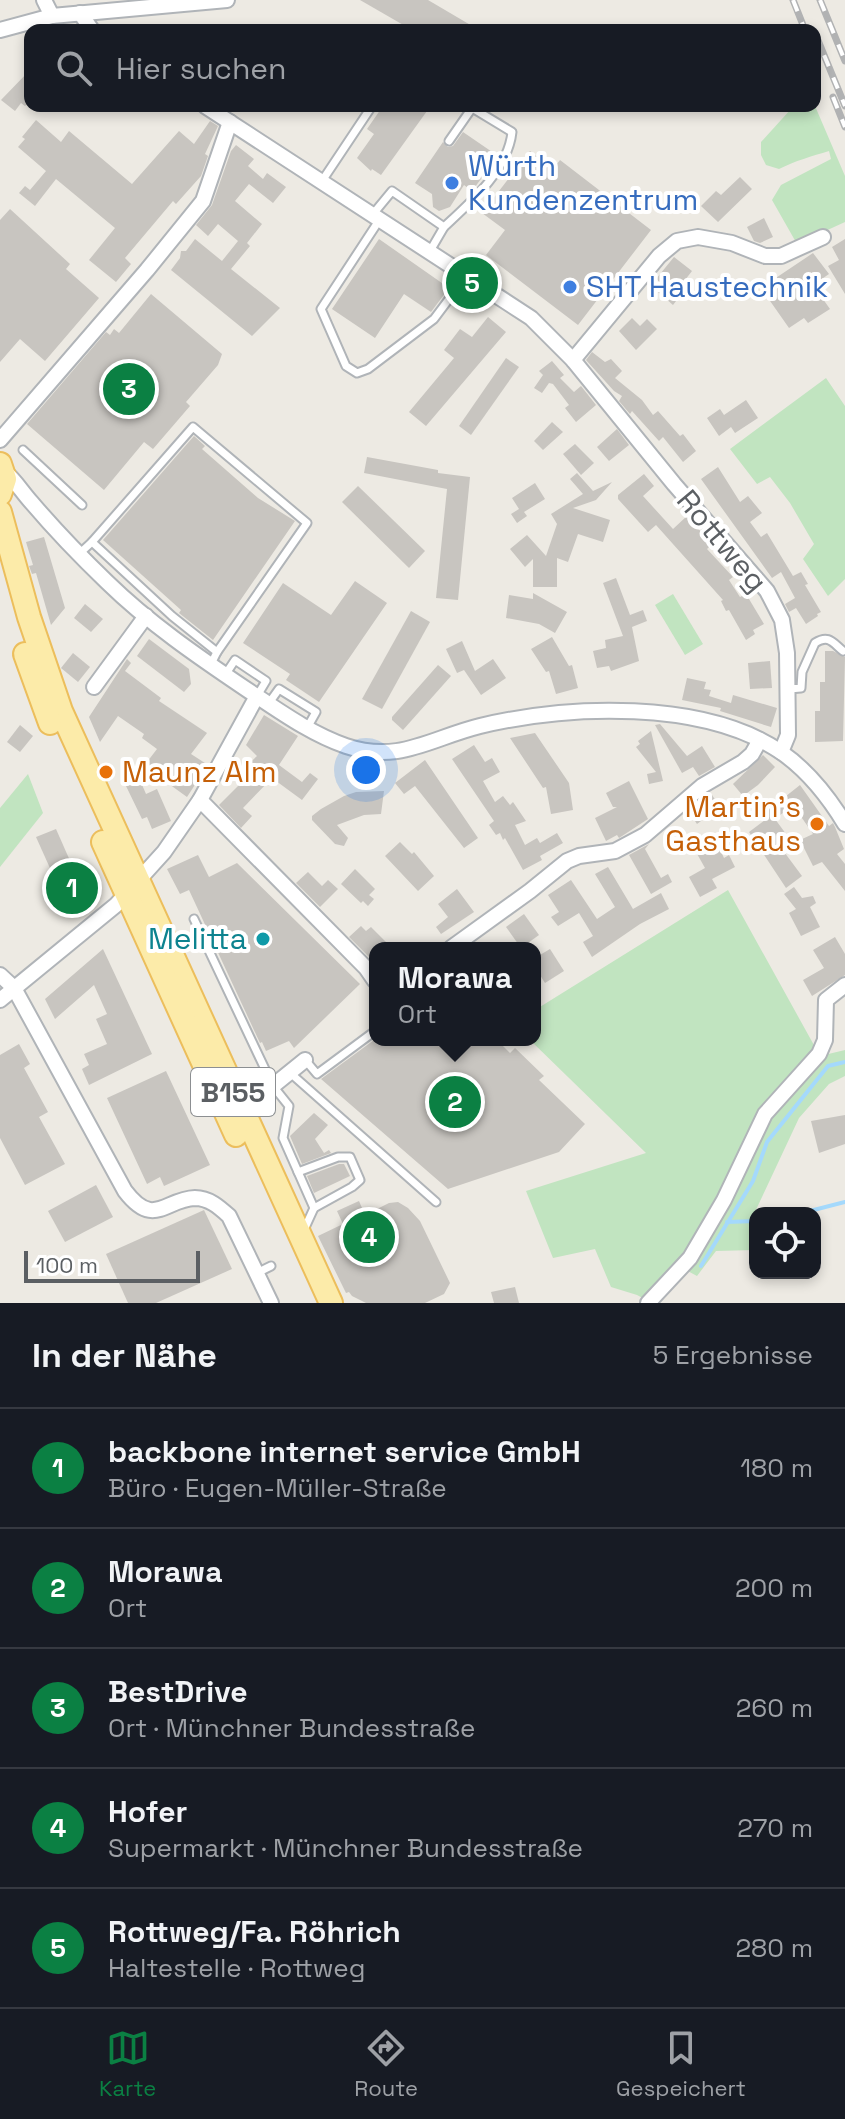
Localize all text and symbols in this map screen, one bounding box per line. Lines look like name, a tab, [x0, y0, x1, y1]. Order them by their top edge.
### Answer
search box	[24, 24, 821, 112]
icon: search	[52, 46, 96, 90]
text: Hier suchen	[116, 49, 286, 88]
place label: Würth Kundenzentrum	[468, 146, 698, 219]
marker: Würth Kundenzentrum	[443, 174, 461, 192]
pin: 5	[446, 253, 498, 313]
place label: SHT Haustechnik	[586, 267, 828, 306]
marker: SHT Haustechnik	[561, 278, 579, 296]
pin: 3	[103, 359, 155, 419]
street label: Rottweg	[668, 482, 776, 600]
your location	[346, 750, 386, 790]
place label: Maunz Alm	[122, 752, 277, 791]
marker: Maunz Alm	[97, 763, 115, 781]
place label: Martin's Gasthaus	[665, 787, 801, 860]
marker: Martin's Gasthaus	[808, 815, 826, 833]
pin: 1	[46, 858, 98, 918]
place label: Melitta	[148, 919, 247, 958]
marker: Melitta	[254, 930, 272, 948]
popup	[369, 942, 541, 1046]
text: Morawa	[398, 958, 512, 997]
text: Ort	[398, 997, 437, 1031]
road number: B155	[191, 1068, 275, 1116]
pin: 2	[429, 1072, 481, 1132]
pin: 4	[343, 1207, 395, 1267]
map controls	[749, 1207, 821, 1279]
button: locate	[749, 1207, 821, 1279]
scale bar	[24, 1247, 200, 1283]
text: 100 m	[36, 1251, 98, 1279]
text: In der Nähe	[32, 1334, 217, 1377]
text: 5 Ergebnisse	[653, 1338, 813, 1372]
text: backbone internet service GmbH	[108, 1432, 581, 1471]
text: 1	[52, 1451, 64, 1485]
text: 180 m	[740, 1451, 813, 1485]
text: Büro · Eugen-Müller-Straße	[108, 1471, 447, 1505]
text: Morawa	[108, 1552, 222, 1591]
text: 2	[50, 1571, 66, 1605]
text: 200 m	[735, 1571, 813, 1605]
text: Ort	[108, 1591, 147, 1625]
text: BestDrive	[108, 1672, 248, 1711]
text: 3	[50, 1691, 66, 1725]
text: 260 m	[736, 1691, 813, 1725]
text: Ort · Münchner Bundesstraße	[108, 1711, 475, 1745]
text: Hofer	[108, 1792, 187, 1831]
text: 4	[50, 1811, 66, 1845]
text: 270 m	[737, 1811, 813, 1845]
text: Supermarkt · Münchner Bundesstraße	[108, 1831, 583, 1865]
text: Rottweg/Fa. Röhrich	[108, 1912, 401, 1951]
text: 5	[50, 1931, 66, 1965]
text: 280 m	[735, 1931, 813, 1965]
text: Haltestelle · Rottweg	[108, 1951, 365, 1985]
tab: Karte	[99, 2026, 156, 2102]
tab: Route	[354, 2026, 418, 2102]
tab: Gespeichert	[616, 2026, 746, 2102]

